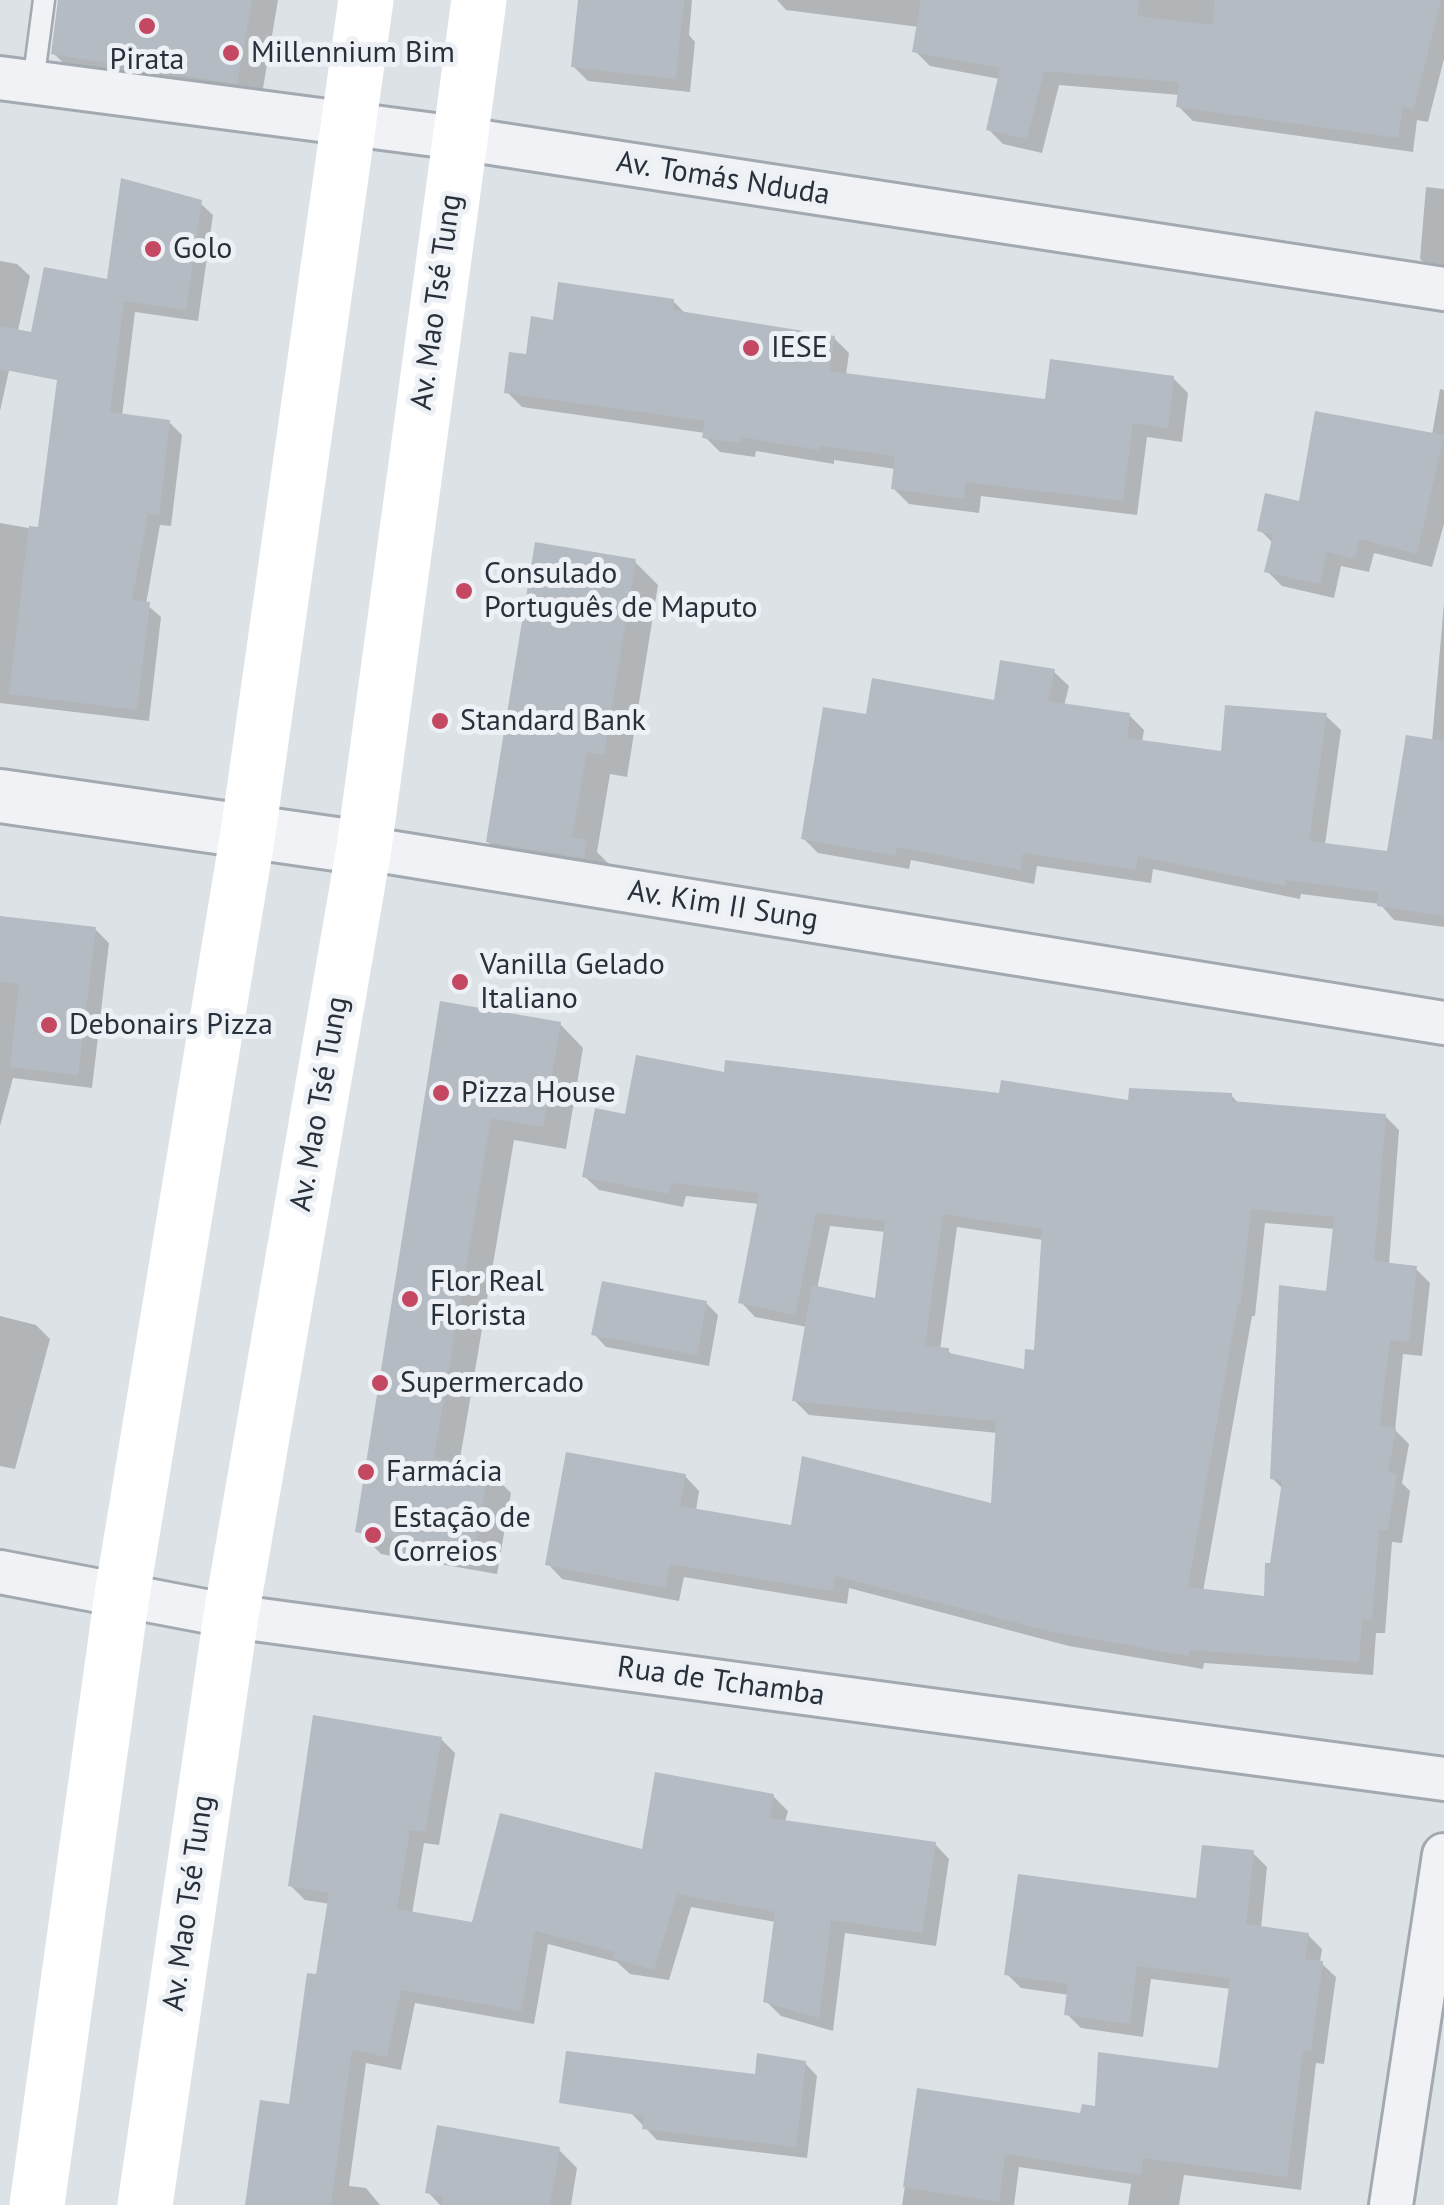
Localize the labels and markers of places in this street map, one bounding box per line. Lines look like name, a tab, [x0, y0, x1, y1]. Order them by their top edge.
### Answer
marker: Pirata	[136, 15, 158, 37]
place label: Millennium Bim	[251, 35, 455, 71]
place label: Pirata	[110, 42, 184, 78]
marker: Millennium Bim	[220, 42, 242, 64]
place label: Golo	[173, 231, 232, 267]
marker: Golo	[142, 238, 164, 260]
place label: IESE	[771, 330, 828, 366]
marker: IESE	[740, 337, 762, 359]
place label: Consulado Português de Maputo	[484, 556, 758, 626]
marker: Consulado Português de Maputo	[453, 580, 475, 602]
place label: Standard Bank	[460, 703, 646, 739]
marker: Standard Bank	[429, 710, 451, 732]
place label: Vanilla Gelado Italiano	[480, 947, 665, 1018]
marker: Vanilla Gelado Italiano	[449, 971, 471, 993]
place label: Debonairs Pizza	[69, 1007, 273, 1043]
marker: Debonairs Pizza	[38, 1014, 60, 1036]
place label: Pizza House	[461, 1075, 616, 1111]
marker: Pizza House	[430, 1082, 452, 1104]
place label: Flor Real Florista	[430, 1264, 544, 1334]
marker: Flor Real Florista	[399, 1288, 421, 1310]
place label: Supermercado	[400, 1365, 584, 1401]
marker: Supermercado	[369, 1372, 391, 1394]
place label: Farmácia	[386, 1454, 502, 1490]
marker: Farmácia	[355, 1461, 377, 1483]
place label: Estação de Correios	[393, 1500, 531, 1570]
marker: Estação de Correios	[362, 1524, 384, 1546]

